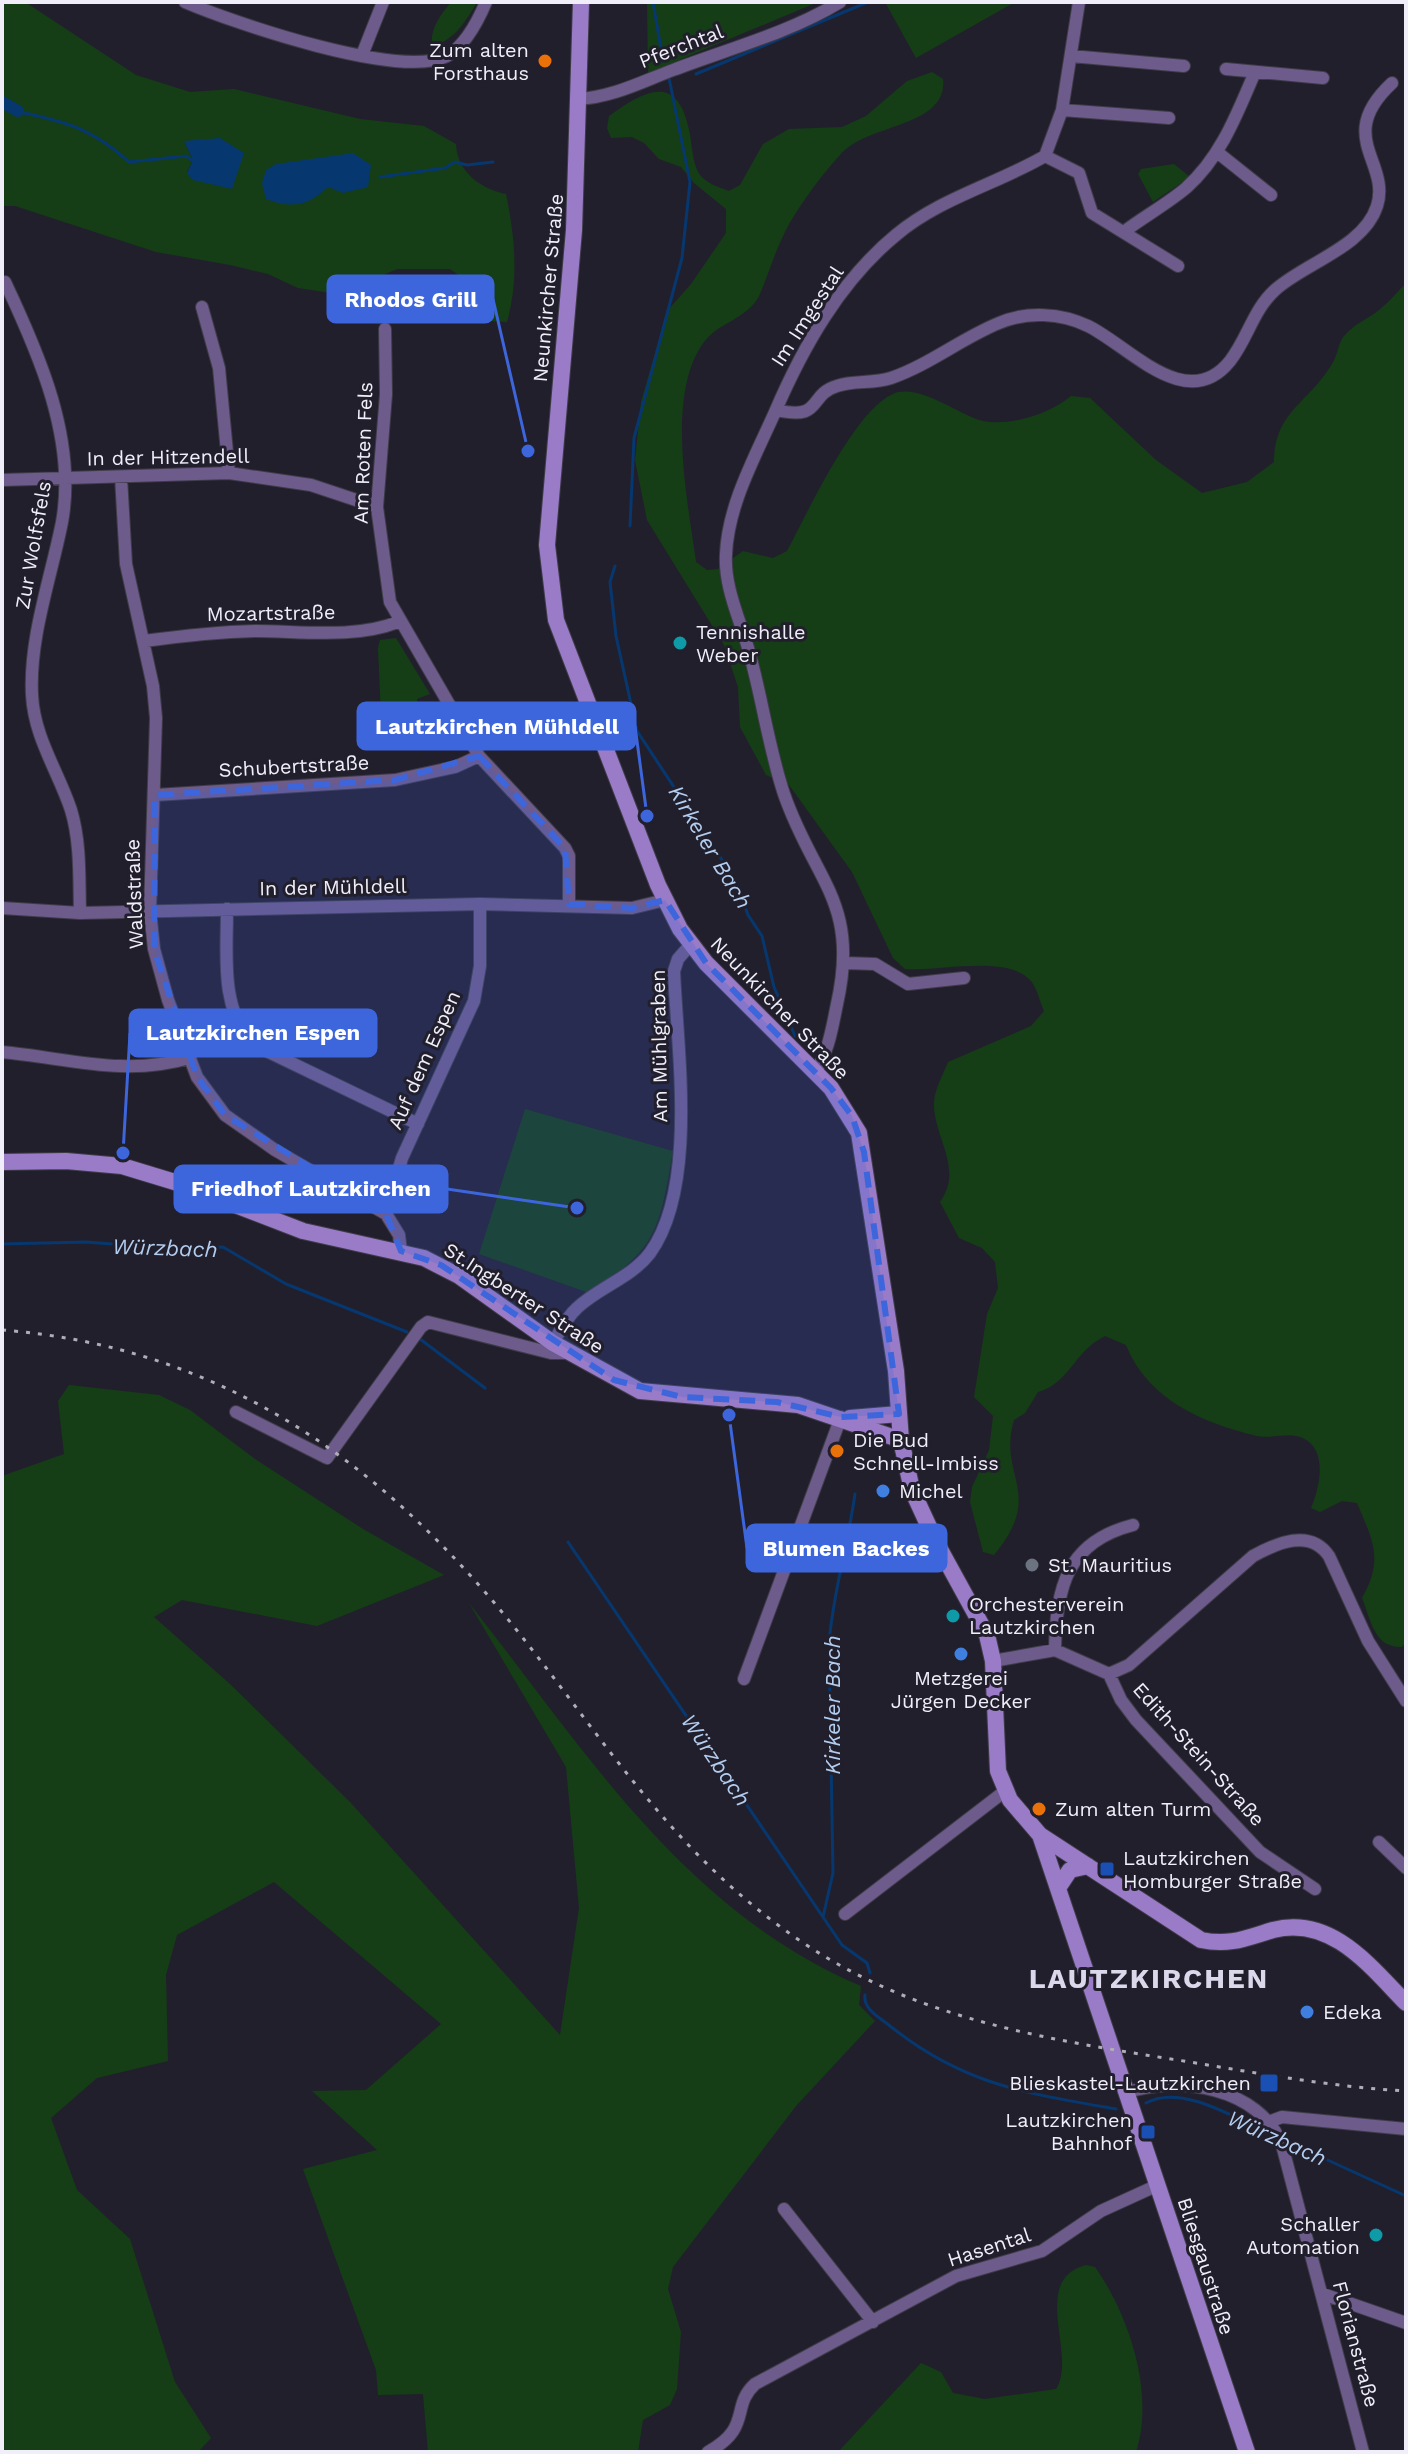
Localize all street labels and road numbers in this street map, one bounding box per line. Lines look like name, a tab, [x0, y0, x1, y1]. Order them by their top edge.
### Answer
street label: Pferchtal	[635, 19, 727, 73]
street label: Neunkircher Straße	[528, 193, 568, 383]
street label: Im Imgestal	[766, 261, 848, 371]
street label: Am Roten Fels	[349, 381, 377, 525]
street label: In der Hitzendell	[86, 444, 250, 470]
street label: Zur Wolfsfels	[10, 479, 56, 611]
street label: Mozartstraße	[206, 600, 336, 626]
street label: Schubertstraße	[218, 750, 370, 782]
street label: Waldstraße	[120, 838, 148, 950]
street label: In der Mühldell	[259, 874, 407, 900]
street label: Neunkircher Straße	[706, 932, 854, 1084]
street label: Am Mühlgraben	[646, 969, 672, 1123]
street label: Auf dem Espen	[383, 987, 465, 1133]
street label: St.Ingberter Straße	[440, 1237, 608, 1359]
street label: Edith-Stein-Straße	[1128, 1677, 1270, 1831]
street label: Bliesgaustraße	[1173, 2194, 1239, 2338]
street label: Hasental	[944, 2222, 1034, 2272]
street label: Florianstraße	[1328, 2278, 1384, 2410]

